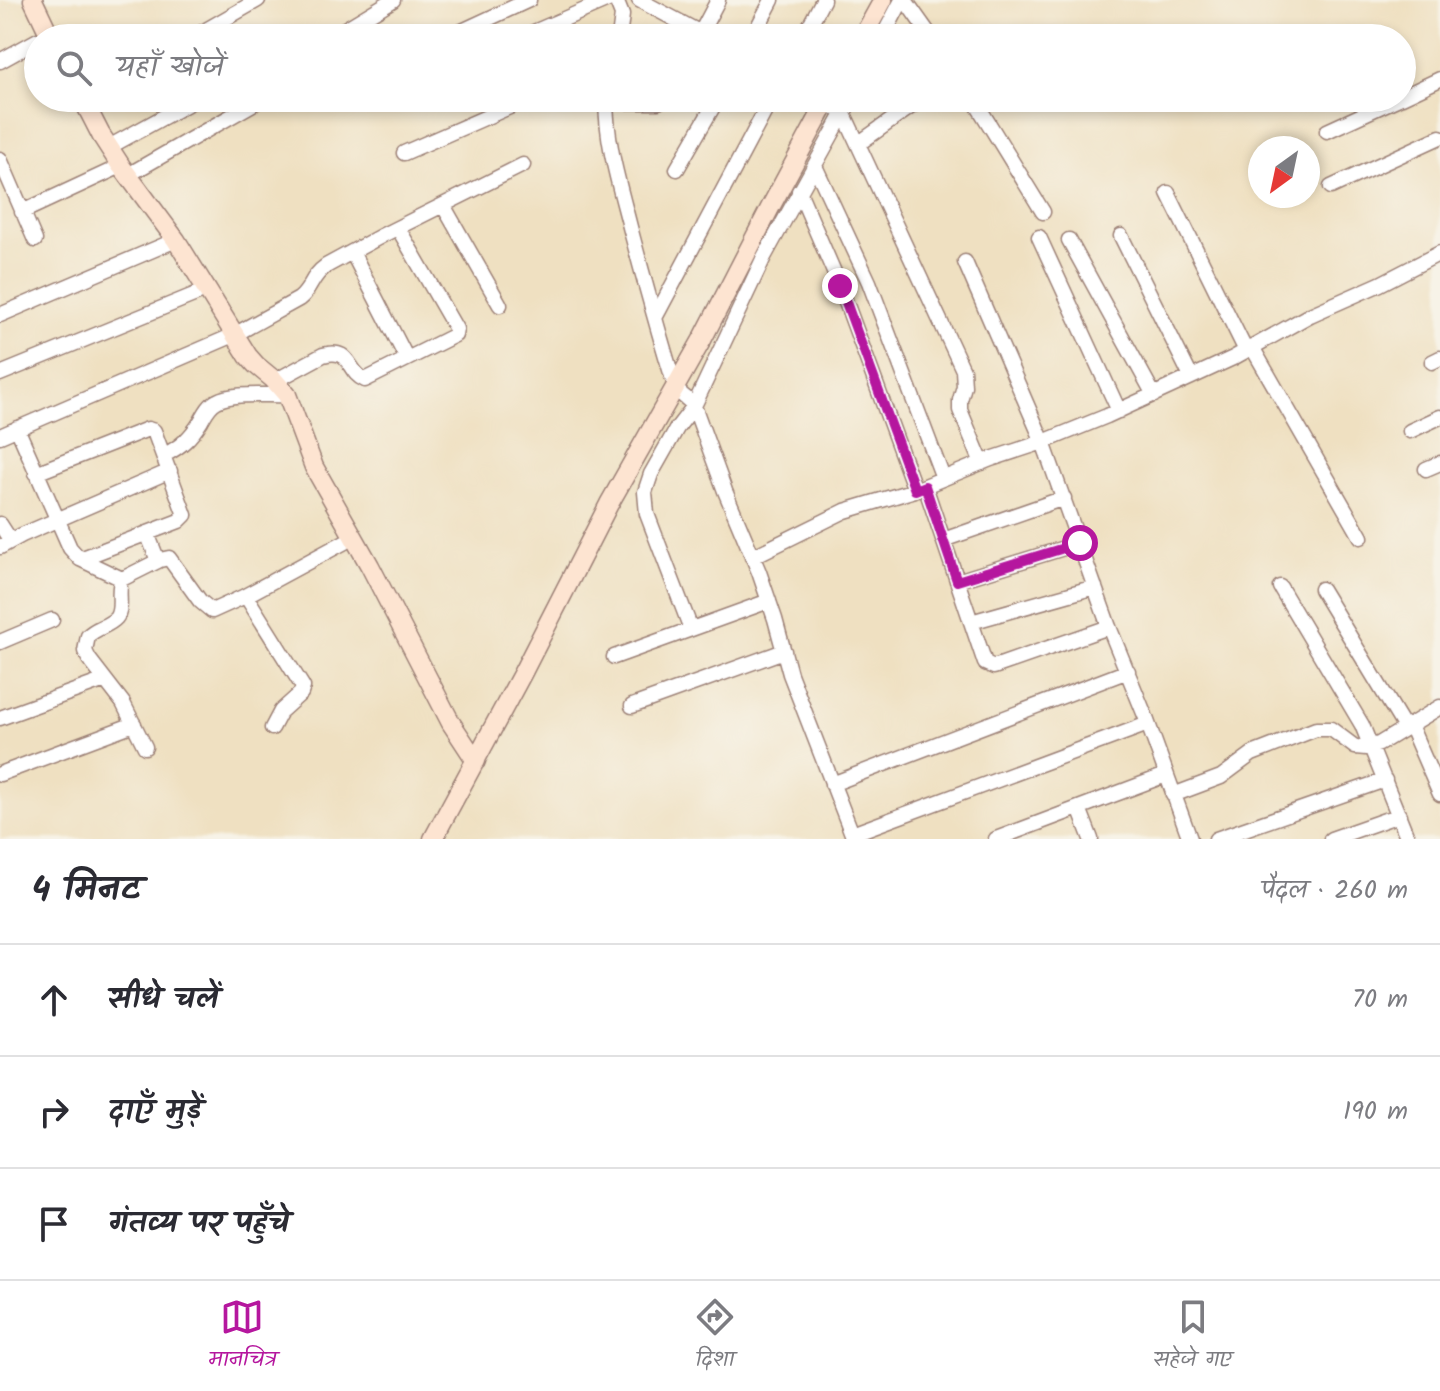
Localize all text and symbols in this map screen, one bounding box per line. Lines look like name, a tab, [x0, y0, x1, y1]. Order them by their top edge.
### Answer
search box	[24, 24, 1416, 112]
text: यहाँ खोजें	[116, 44, 224, 92]
icon: search	[52, 46, 96, 90]
north arrow	[1248, 136, 1320, 208]
route end	[822, 268, 858, 304]
route start	[1062, 525, 1098, 561]
text: 4 मिनट	[32, 864, 141, 918]
text: पैदल · 260 m	[1261, 870, 1408, 912]
text: सीधे चलें	[108, 976, 218, 1024]
icon: ahead	[32, 978, 76, 1022]
text: 70 m	[1352, 979, 1408, 1021]
text: दाएँ मुड़ें	[108, 1088, 202, 1136]
icon: right	[32, 1090, 76, 1134]
text: 190 m	[1343, 1091, 1408, 1133]
text: गंतव्य पर पहुँचे	[108, 1200, 289, 1248]
icon: arrive	[32, 1202, 76, 1246]
tab: मानचित्र	[208, 1295, 277, 1378]
tab: दिशा	[693, 1295, 737, 1378]
tab: सहेजे गए	[1153, 1295, 1232, 1378]

